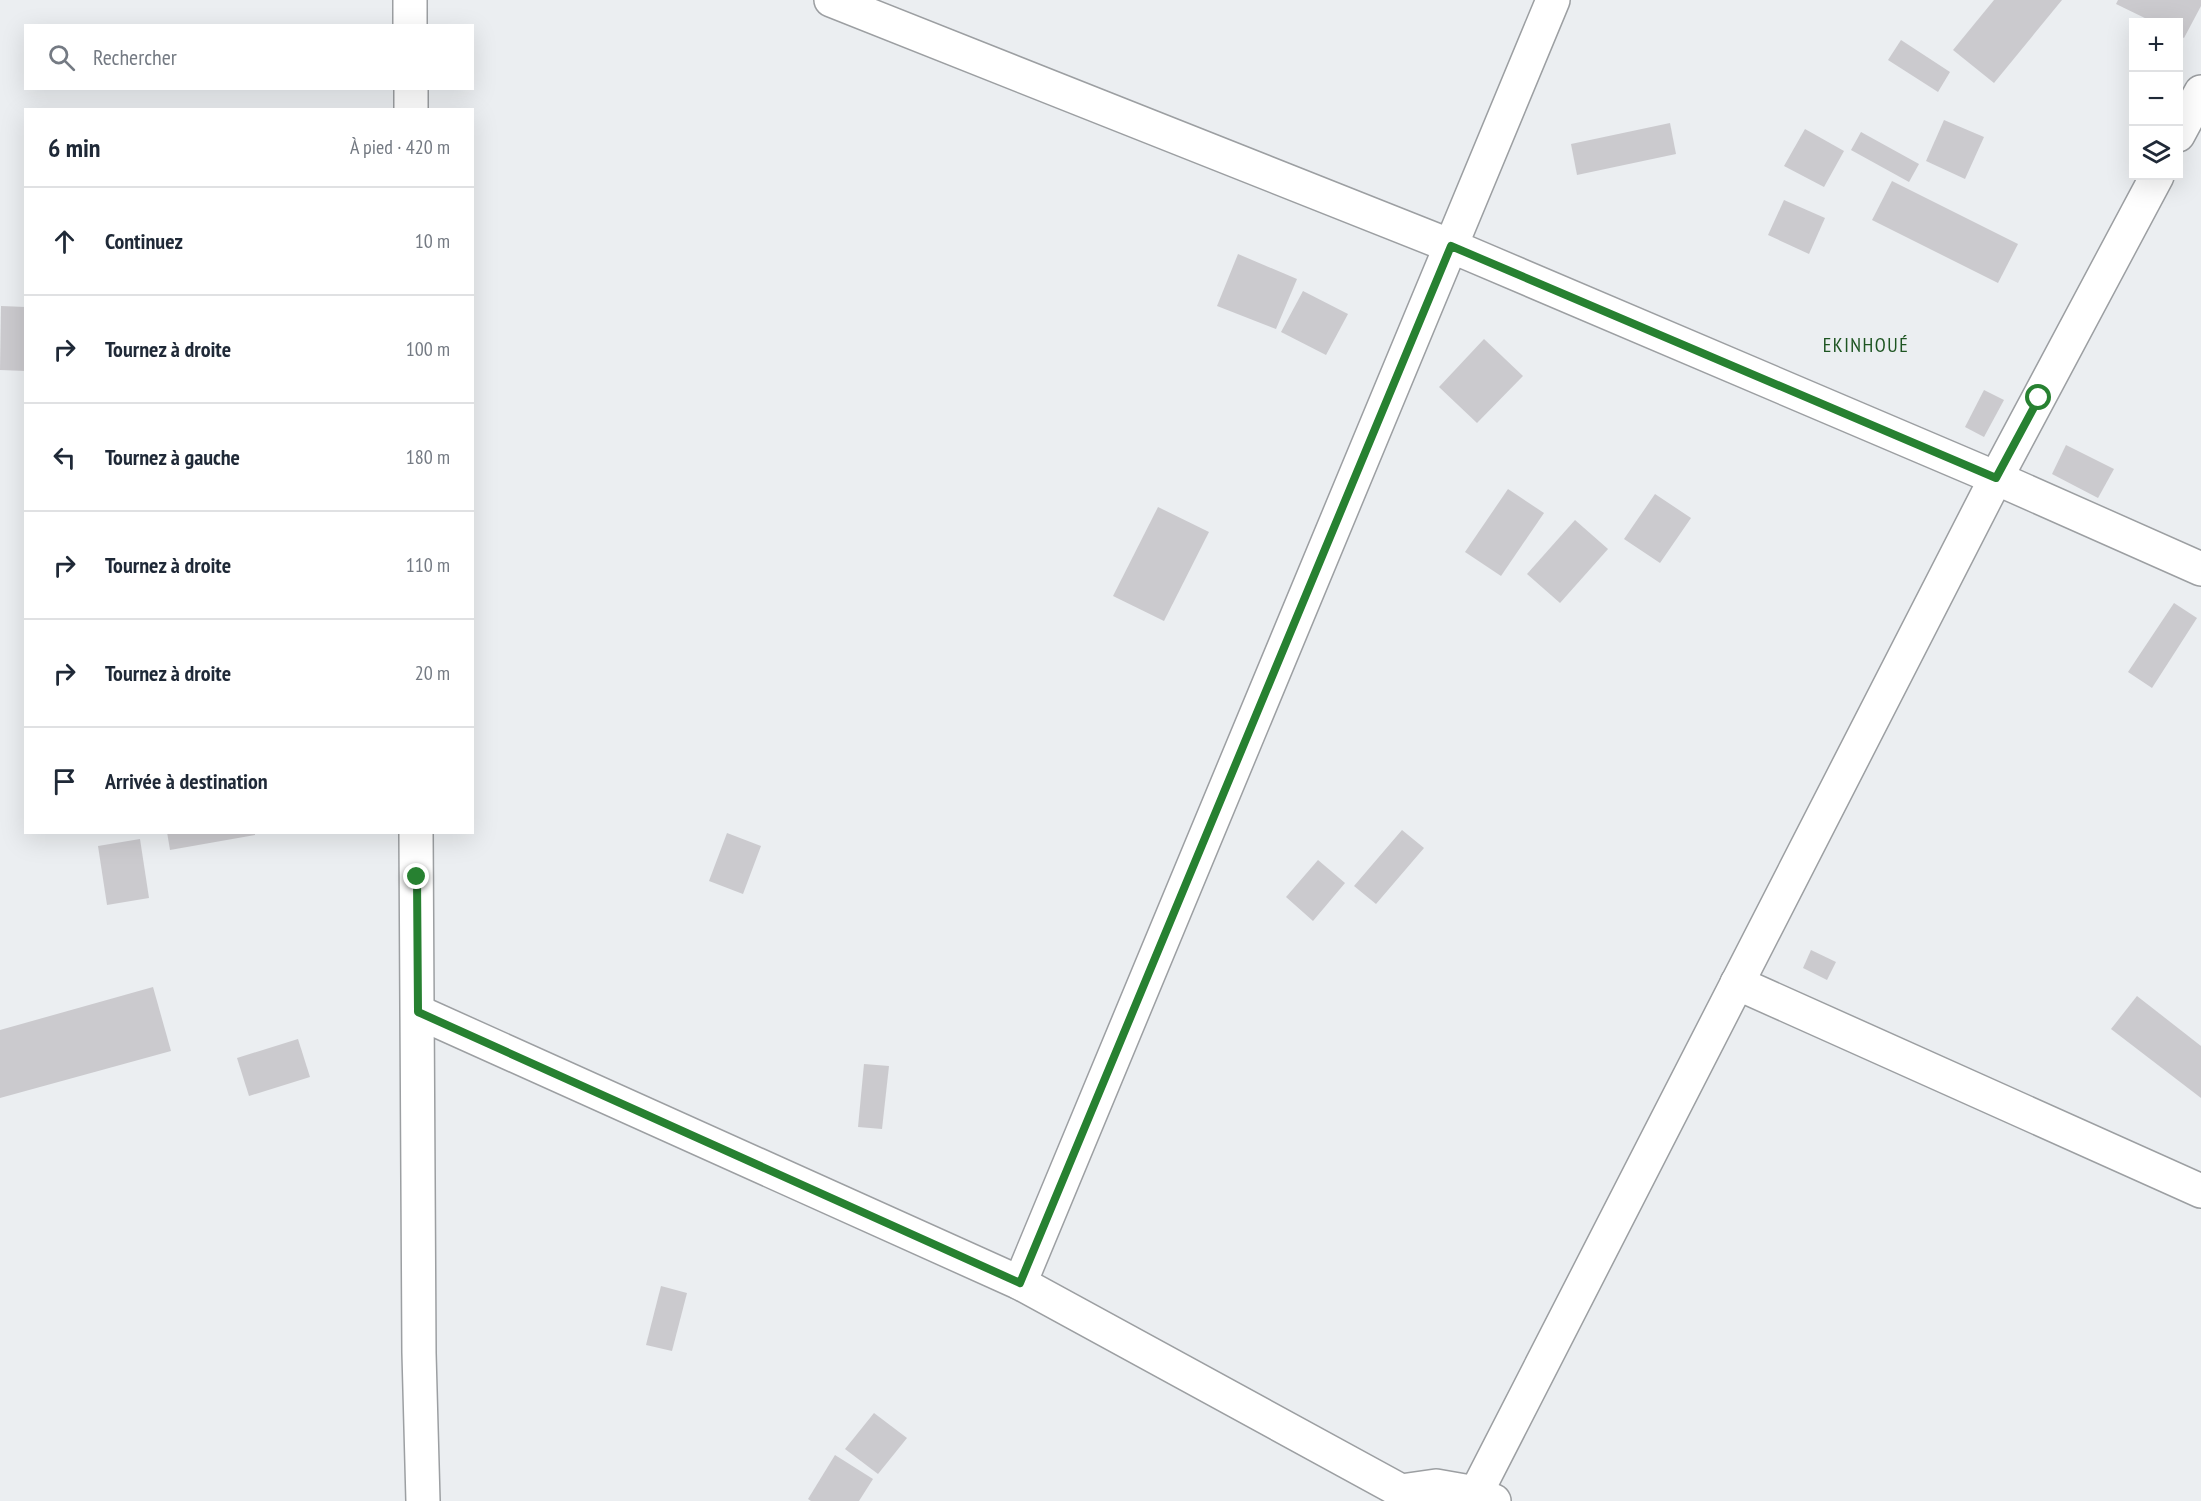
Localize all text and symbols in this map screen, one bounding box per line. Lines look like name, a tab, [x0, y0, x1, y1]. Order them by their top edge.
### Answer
map controls	[2129, 18, 2183, 180]
button: +	[2129, 18, 2183, 72]
search box	[24, 24, 474, 90]
icon: search	[45, 41, 78, 74]
text: Rechercher	[93, 43, 177, 71]
button: −	[2129, 72, 2183, 126]
button: layers	[2129, 126, 2183, 180]
text: 6 min	[48, 131, 101, 164]
text: À pied · 420 m	[350, 134, 450, 160]
icon: ahead	[48, 225, 81, 258]
text: Continuez	[105, 227, 183, 255]
text: 10 m	[415, 228, 450, 254]
district label: EKINHOUÉ	[1823, 332, 1909, 358]
icon: right	[48, 333, 81, 366]
text: Tournez à droite	[105, 335, 231, 363]
text: 100 m	[406, 336, 450, 362]
route start	[2025, 384, 2051, 410]
icon: left	[48, 441, 81, 474]
text: Tournez à gauche	[105, 443, 240, 471]
text: 180 m	[406, 444, 450, 470]
icon: right	[48, 549, 81, 582]
text: Tournez à droite	[105, 551, 231, 579]
text: 110 m	[406, 552, 450, 578]
icon: right	[48, 657, 81, 690]
text: Tournez à droite	[105, 659, 231, 687]
text: 20 m	[415, 660, 450, 686]
icon: arrive	[48, 765, 81, 798]
text: Arrivée à destination	[105, 767, 268, 795]
route end	[403, 863, 429, 889]

